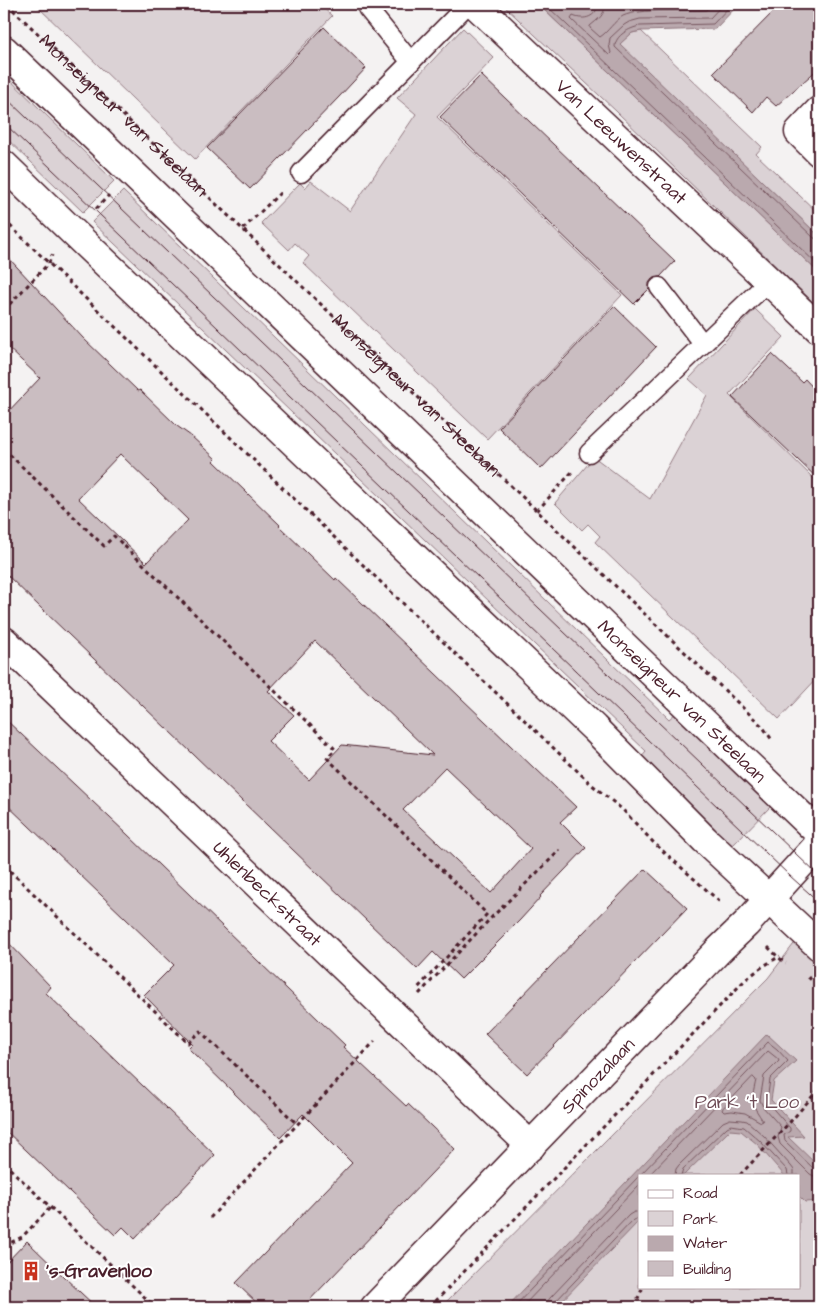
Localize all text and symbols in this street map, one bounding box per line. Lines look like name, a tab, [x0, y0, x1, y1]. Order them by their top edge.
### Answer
street label: Monseigneur van Steelaan	[33, 28, 214, 203]
street label: Van Leeuwenstraat	[549, 73, 693, 211]
street label: Monseigneur van Steelaan	[325, 308, 507, 483]
street label: Monseigneur van Steelaan	[591, 614, 772, 789]
street label: Uhlenbeckstraat	[207, 835, 328, 953]
street label: Spinozalaan	[554, 1032, 641, 1120]
park label: Park 't Loo	[695, 1089, 800, 1116]
legend	[638, 1174, 800, 1288]
text: Road	[683, 1183, 718, 1204]
text: Park	[683, 1209, 718, 1230]
text: Water	[683, 1233, 727, 1254]
place label: 's-Gravenloo	[46, 1258, 152, 1285]
text: Building	[683, 1259, 731, 1281]
building icon: 's-Gravenloo	[20, 1260, 42, 1282]

